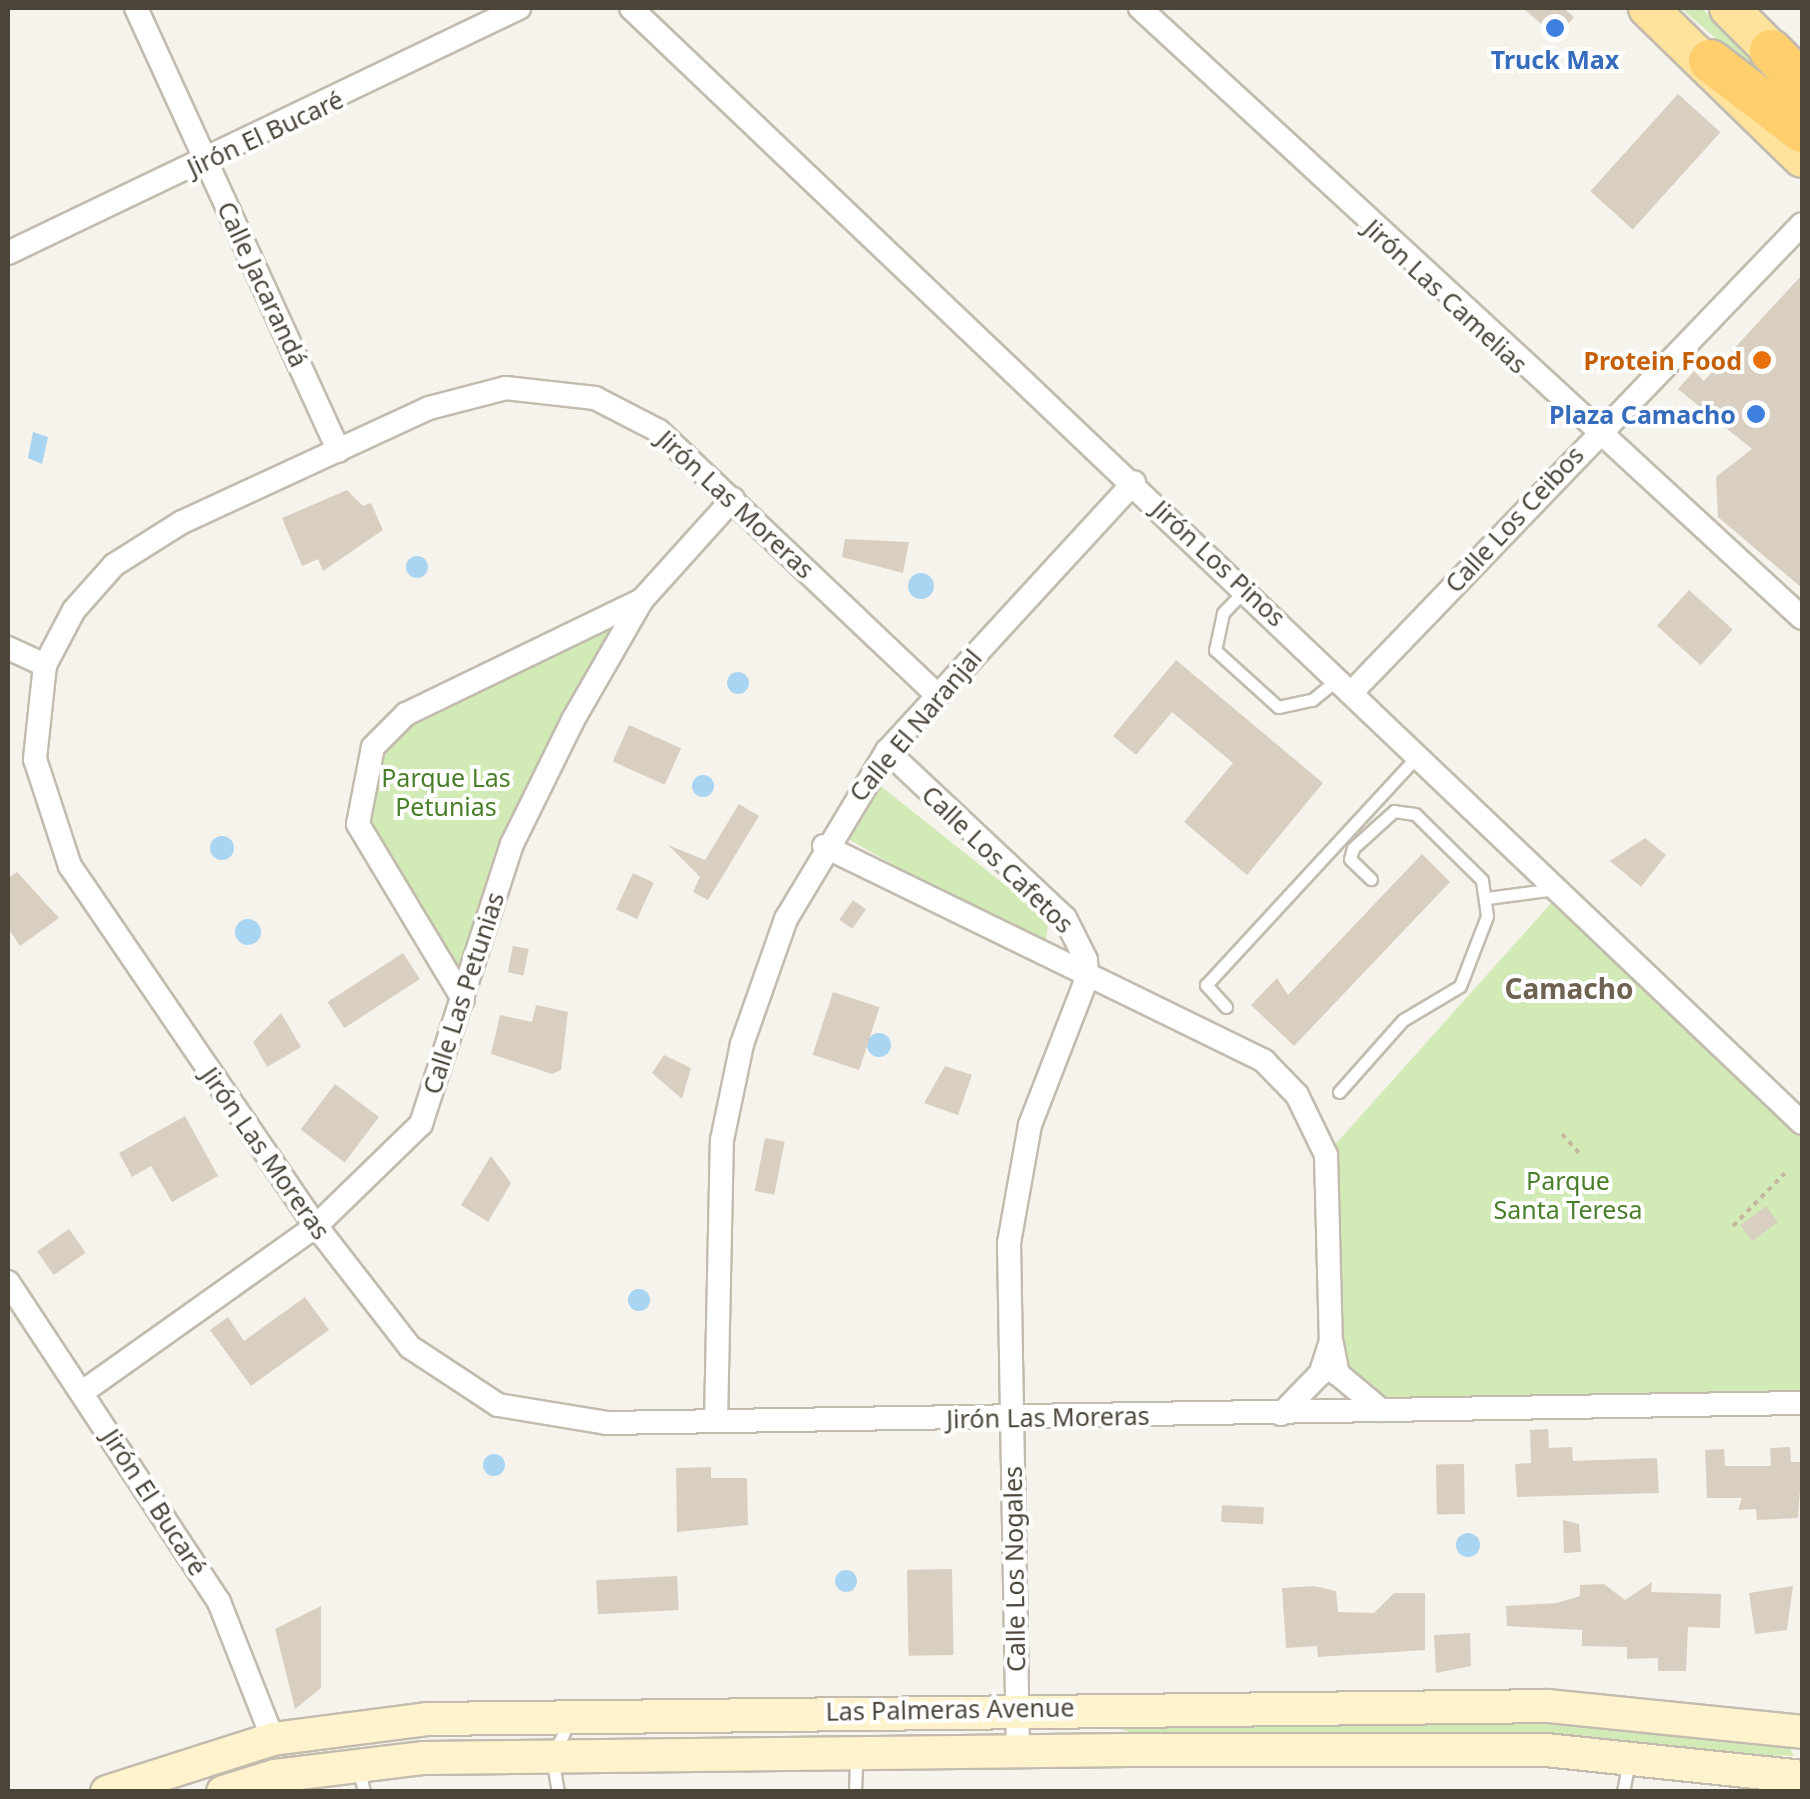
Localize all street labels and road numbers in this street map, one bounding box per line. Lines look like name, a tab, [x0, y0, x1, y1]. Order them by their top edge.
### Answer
street label: Jirón El Bucaré	[182, 84, 348, 182]
street label: Calle Jacarandá	[212, 197, 314, 371]
street label: Jirón Las Camelias	[1358, 213, 1534, 379]
street label: Jirón Las Moreras	[651, 424, 821, 584]
street label: Calle Los Ceibos	[1439, 440, 1589, 598]
street label: Jirón Los Pinos	[1146, 494, 1292, 632]
street label: Calle El Naranjal	[843, 643, 987, 807]
street label: Calle Los Cafetos	[916, 779, 1080, 939]
street label: Calle Las Petunias	[416, 888, 510, 1098]
street label: Jirón Las Moreras	[195, 1061, 337, 1245]
street label: Jirón Las Moreras	[946, 1400, 1150, 1434]
street label: Jirón El Bucaré	[96, 1423, 214, 1581]
street label: Calle Los Nogales	[997, 1466, 1031, 1672]
street label: Las Palmeras Avenue	[825, 1692, 1075, 1726]

